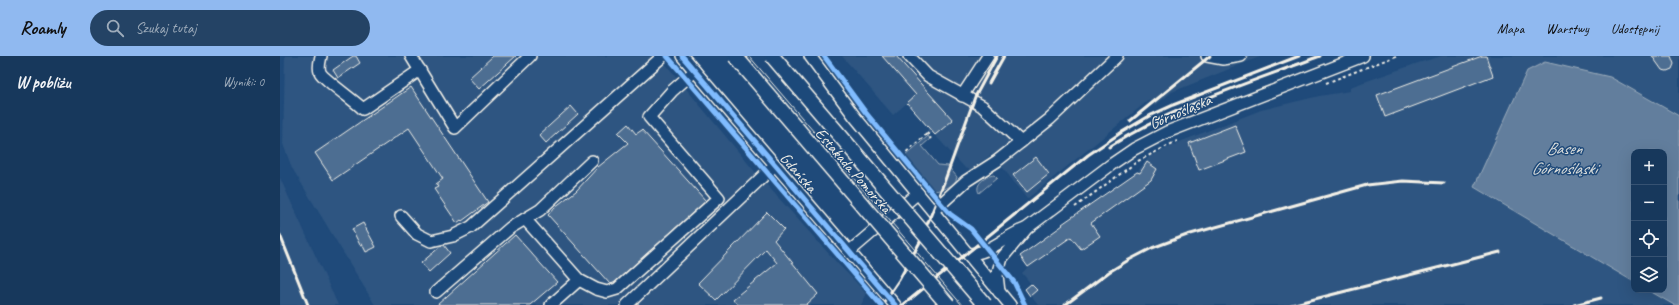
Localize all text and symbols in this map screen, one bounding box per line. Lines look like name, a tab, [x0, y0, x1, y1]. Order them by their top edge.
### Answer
search box	[90, 10, 370, 46]
text: Roamly	[20, 16, 66, 40]
icon: search	[104, 17, 126, 39]
text: Szukaj tutaj	[136, 19, 197, 38]
text: Mapa	[1497, 20, 1524, 37]
text: Warstwy	[1546, 20, 1589, 37]
text: Udostępnij	[1611, 20, 1659, 37]
text: W pobliżu	[16, 72, 71, 93]
text: Wyniki: 0	[223, 74, 264, 90]
street label: Górnośląska	[1146, 90, 1215, 134]
street label: Estakada Pomorska	[811, 124, 897, 219]
water label: Basen Górnośląski	[1531, 138, 1601, 179]
street label: Gdańska	[775, 149, 822, 198]
map controls	[1631, 149, 1667, 293]
button: +	[1631, 149, 1667, 185]
button: −	[1631, 185, 1667, 221]
button: locate	[1631, 221, 1667, 257]
button: layers	[1631, 257, 1667, 293]

